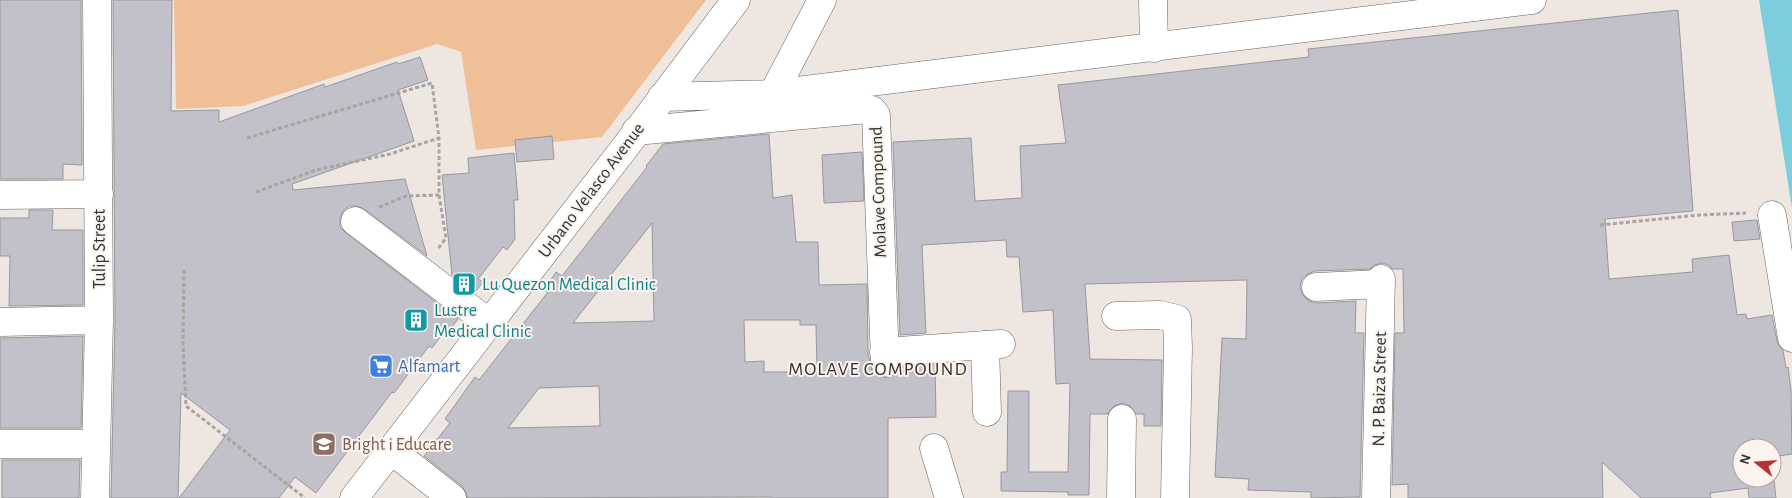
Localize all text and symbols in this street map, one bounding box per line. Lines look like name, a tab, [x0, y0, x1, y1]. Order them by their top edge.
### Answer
street label: Urbano Velasco Avenue	[535, 120, 648, 261]
street label: Molave Compound	[868, 126, 890, 258]
street label: Tulip Street	[91, 209, 109, 289]
building icon: Lu Quezon Medical Clinic	[451, 271, 477, 297]
place label: Lu Quezon Medical Clinic	[482, 276, 656, 294]
place label: Lustre Medical Clinic	[434, 302, 531, 341]
building icon: Lustre Medical Clinic	[403, 307, 429, 333]
street label: N. P. Baiza Street	[1370, 331, 1390, 447]
supermarket icon: Alfamart	[368, 353, 394, 379]
place label: Alfamart	[398, 358, 461, 376]
district label: MOLAVE COMPOUND	[788, 360, 968, 379]
school or university icon: Bright i Educare	[311, 431, 337, 457]
place label: Bright i Educare	[342, 436, 452, 454]
north arrow	[1732, 438, 1782, 488]
text: N	[1737, 453, 1754, 466]

